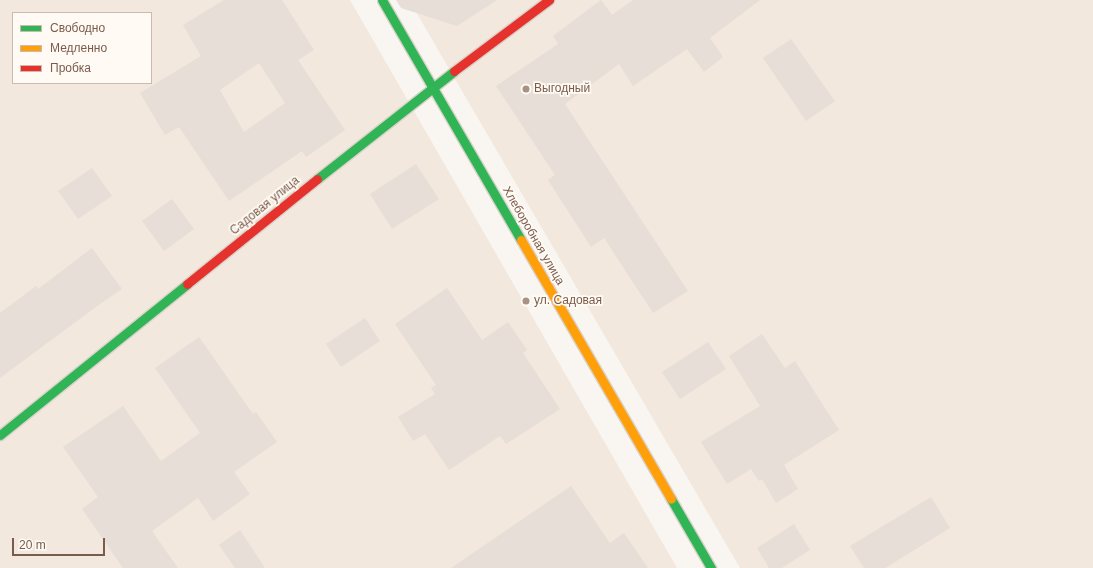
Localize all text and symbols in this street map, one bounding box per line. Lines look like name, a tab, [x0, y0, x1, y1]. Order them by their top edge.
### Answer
legend	[12, 12, 152, 84]
text: Свободно	[50, 21, 105, 35]
text: Медленно	[50, 41, 107, 55]
text: Пробка	[50, 61, 91, 75]
place label: Выгодный	[534, 82, 590, 96]
marker: Выгодный	[521, 84, 531, 94]
street label: Садовая улица	[227, 174, 303, 238]
street label: Хлеборобная улица	[499, 184, 567, 288]
place label: ул. Садовая	[534, 294, 602, 308]
marker: ул. Садовая	[521, 296, 531, 306]
scale bar	[14, 530, 107, 556]
text: 20 m	[19, 538, 46, 552]

